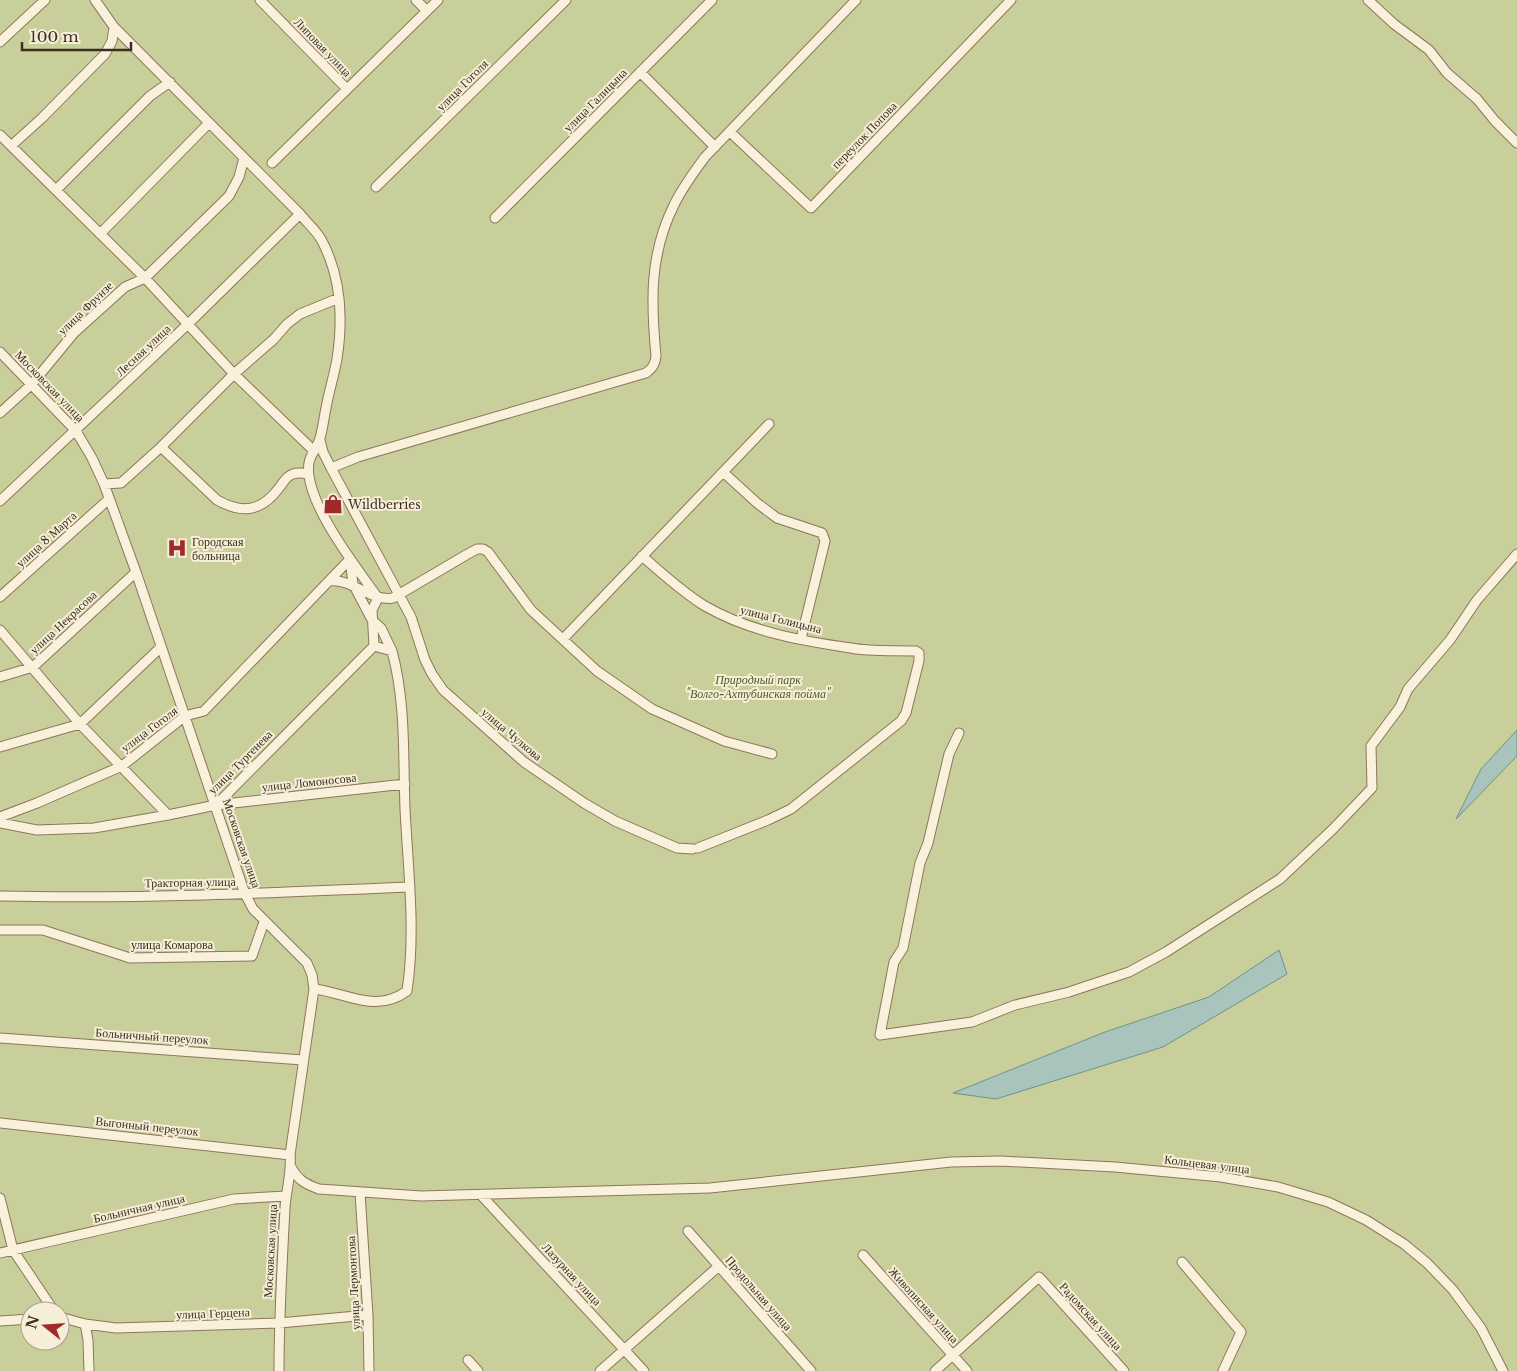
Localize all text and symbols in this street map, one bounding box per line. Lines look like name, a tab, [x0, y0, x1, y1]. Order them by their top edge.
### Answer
street label: Липовая улица	[291, 14, 355, 80]
scale bar	[22, 20, 131, 52]
text: 100 m	[30, 27, 79, 46]
street label: улица Гоголя	[433, 56, 491, 114]
street label: улица Галицына	[560, 65, 630, 135]
street label: переулок Попова	[828, 98, 900, 172]
street label: улица Фрунзе	[54, 278, 116, 338]
street label: Лесная улица	[113, 320, 174, 379]
street label: Московская улица	[12, 347, 88, 425]
shop icon: Wildberries	[322, 493, 344, 515]
place label: Wildberries	[347, 497, 421, 512]
street label: улица 8 Марта	[13, 507, 80, 570]
place label: Городская больница	[192, 534, 244, 563]
hospital icon: Городская больница	[166, 537, 188, 559]
street label: улица Некрасова	[26, 587, 100, 657]
street label: улица Голицына	[739, 602, 824, 637]
park label: Природный парк "Волго-Ахтубинская пойма"	[686, 672, 832, 701]
street label: улица Гоголя	[118, 703, 181, 755]
street label: улица Чулкова	[479, 704, 546, 764]
street label: улица Тургенева	[205, 726, 276, 797]
street label: улица Ломоносова	[261, 769, 358, 794]
street label: Московская улица	[220, 796, 265, 890]
street label: Тракторная улица	[144, 874, 236, 890]
street label: улица Комарова	[131, 937, 214, 952]
street label: Больничный переулок	[95, 1025, 209, 1047]
street label: Выгонный переулок	[95, 1113, 199, 1139]
street label: Кольцевая улица	[1163, 1151, 1251, 1177]
street label: Больничная улица	[92, 1190, 187, 1226]
street label: Московская улица	[260, 1203, 280, 1298]
street label: улица Лермонтова	[343, 1235, 363, 1330]
street label: Лазурная улица	[539, 1240, 605, 1309]
street label: Продольная улица	[722, 1253, 796, 1334]
street label: Живописная улица	[886, 1264, 963, 1347]
street label: Радомская улица	[1057, 1279, 1126, 1354]
north arrow	[20, 1301, 70, 1351]
street label: улица Герцена	[176, 1304, 251, 1322]
text: N	[22, 1313, 43, 1331]

